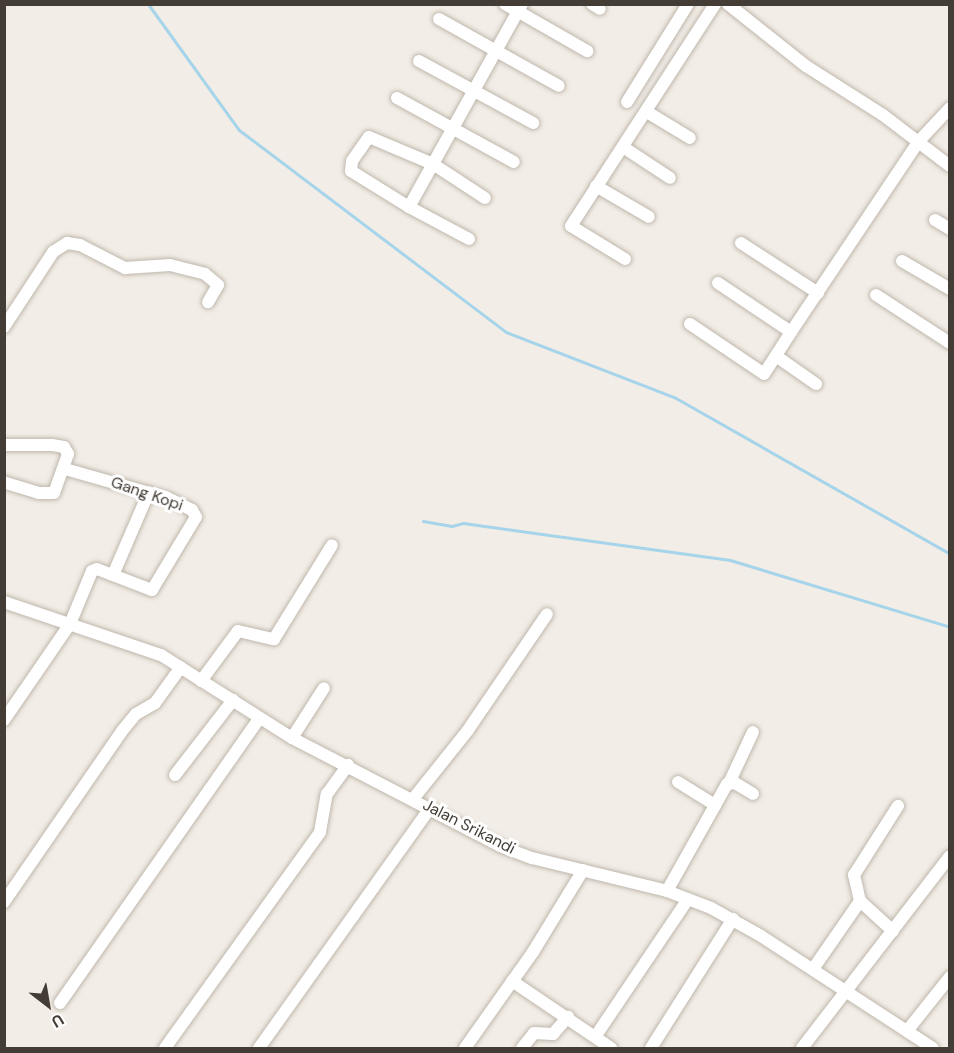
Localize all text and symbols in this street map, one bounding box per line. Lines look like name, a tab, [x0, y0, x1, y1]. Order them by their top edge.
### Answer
street label: Gang Kopi	[108, 473, 186, 515]
street label: Jalan Srikandi	[420, 795, 518, 859]
north arrow	[18, 975, 78, 1035]
text: U	[47, 1009, 68, 1033]

